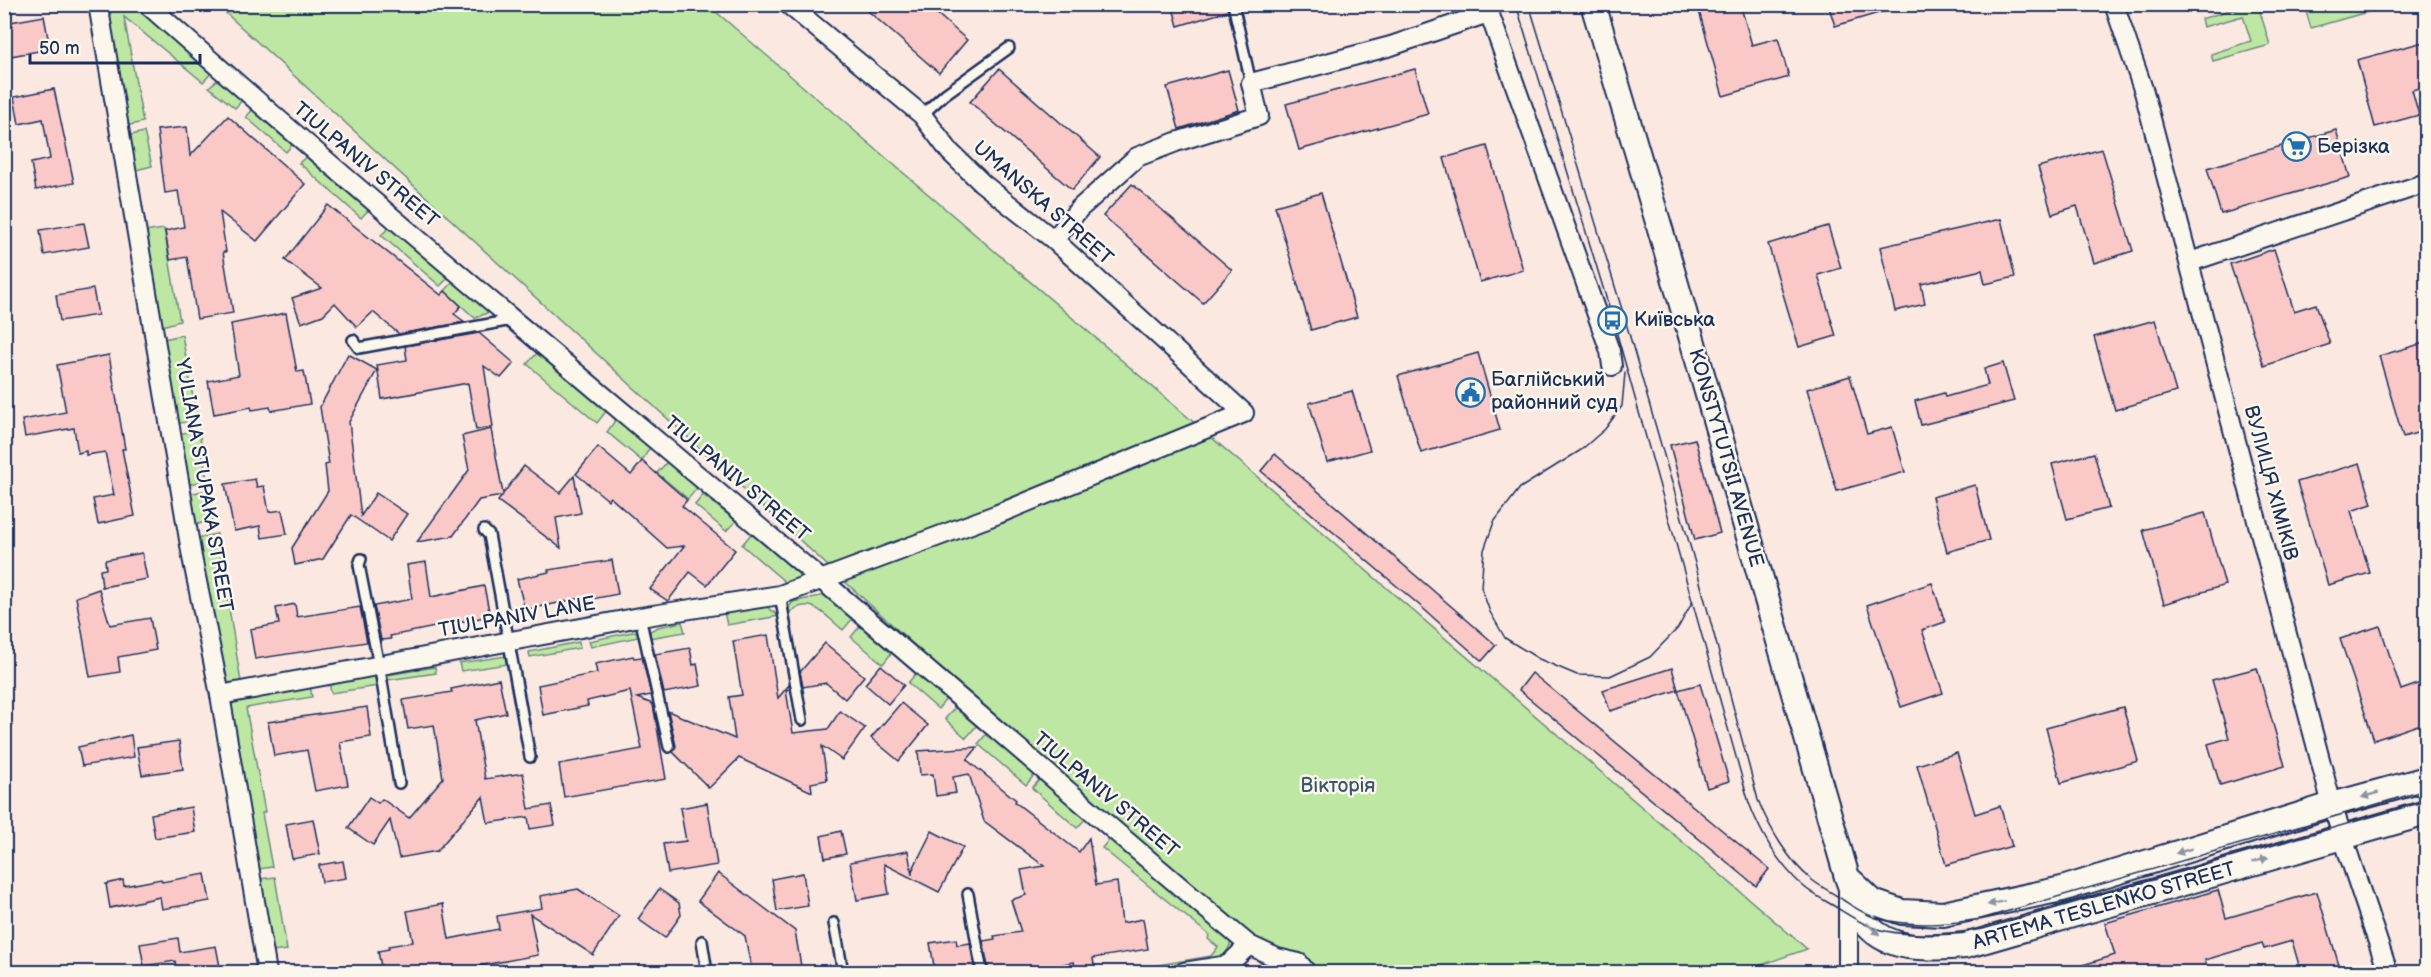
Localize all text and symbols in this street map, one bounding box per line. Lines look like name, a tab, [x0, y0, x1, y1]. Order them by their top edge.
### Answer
scale bar	[30, 27, 200, 65]
text: 50 m	[39, 38, 80, 59]
street label: TIULPANIV STREET	[288, 97, 444, 233]
supermarket icon: Берізка	[2280, 131, 2312, 163]
place label: Берізка	[2317, 135, 2390, 159]
street label: UMANSKA STREET	[968, 136, 1118, 270]
bus stop icon: Київська	[1597, 304, 1629, 336]
place label: Київська	[1634, 308, 1715, 332]
street label: KONSTYTUTSII AVENUE	[1683, 346, 1769, 570]
street label: YULIANA STUPAKA STREET	[170, 355, 238, 614]
place label: Баглійський районний суд	[1491, 368, 1618, 415]
public building icon: Баглійський районний суд	[1454, 376, 1486, 408]
street label: ВУЛИЦЯ ХІМІКІВ	[2239, 403, 2303, 563]
street label: TIULPANIV STREET	[659, 411, 815, 547]
street label: TIULPANIV LANE	[437, 591, 597, 643]
street label: TIULPANIV STREET	[1028, 727, 1184, 863]
park label: Вікторія	[1301, 774, 1375, 798]
one-way arrow	[2361, 791, 2379, 800]
one-way arrow	[2175, 847, 2193, 856]
one-way arrow	[2251, 855, 2269, 864]
street label: ARTEMA TESLENKO STREET	[1970, 857, 2238, 955]
one-way arrow	[1986, 898, 2005, 908]
one-way arrow	[1865, 922, 1880, 935]

